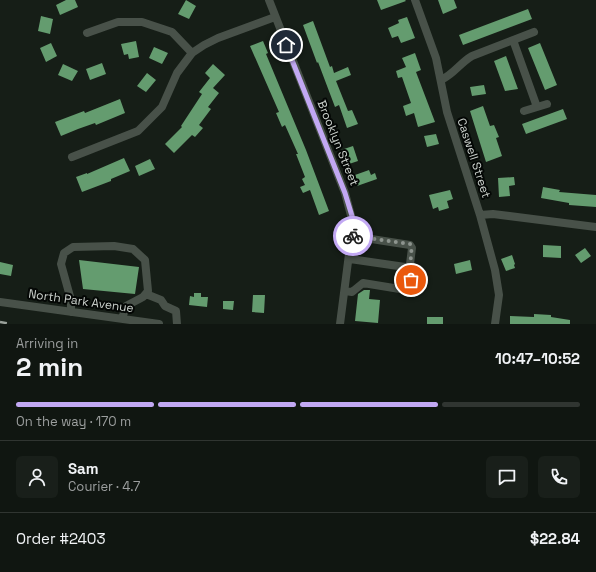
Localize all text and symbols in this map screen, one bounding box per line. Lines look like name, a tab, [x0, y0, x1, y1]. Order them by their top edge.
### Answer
pin	[269, 28, 303, 62]
icon: home	[275, 34, 297, 56]
street label: Brooklyn Street	[314, 98, 362, 188]
street label: Caswell Street	[454, 116, 494, 200]
courier	[333, 216, 373, 256]
icon: bike	[342, 225, 364, 247]
pin	[394, 263, 428, 297]
icon: bag	[400, 269, 422, 291]
street label: North Park Avenue	[27, 286, 135, 316]
text: Arriving in	[16, 335, 78, 352]
text: 10:47–10:52	[495, 349, 580, 368]
text: 2 min	[16, 350, 83, 384]
text: On the way · 170 m	[16, 413, 131, 430]
button: person	[16, 456, 58, 498]
button: chat	[486, 456, 528, 498]
button: phone	[538, 456, 580, 498]
text: Sam	[68, 459, 99, 478]
text: Courier · 4.7	[68, 478, 140, 495]
text: Order #2403	[16, 529, 106, 548]
text: $22.84	[530, 529, 580, 548]

